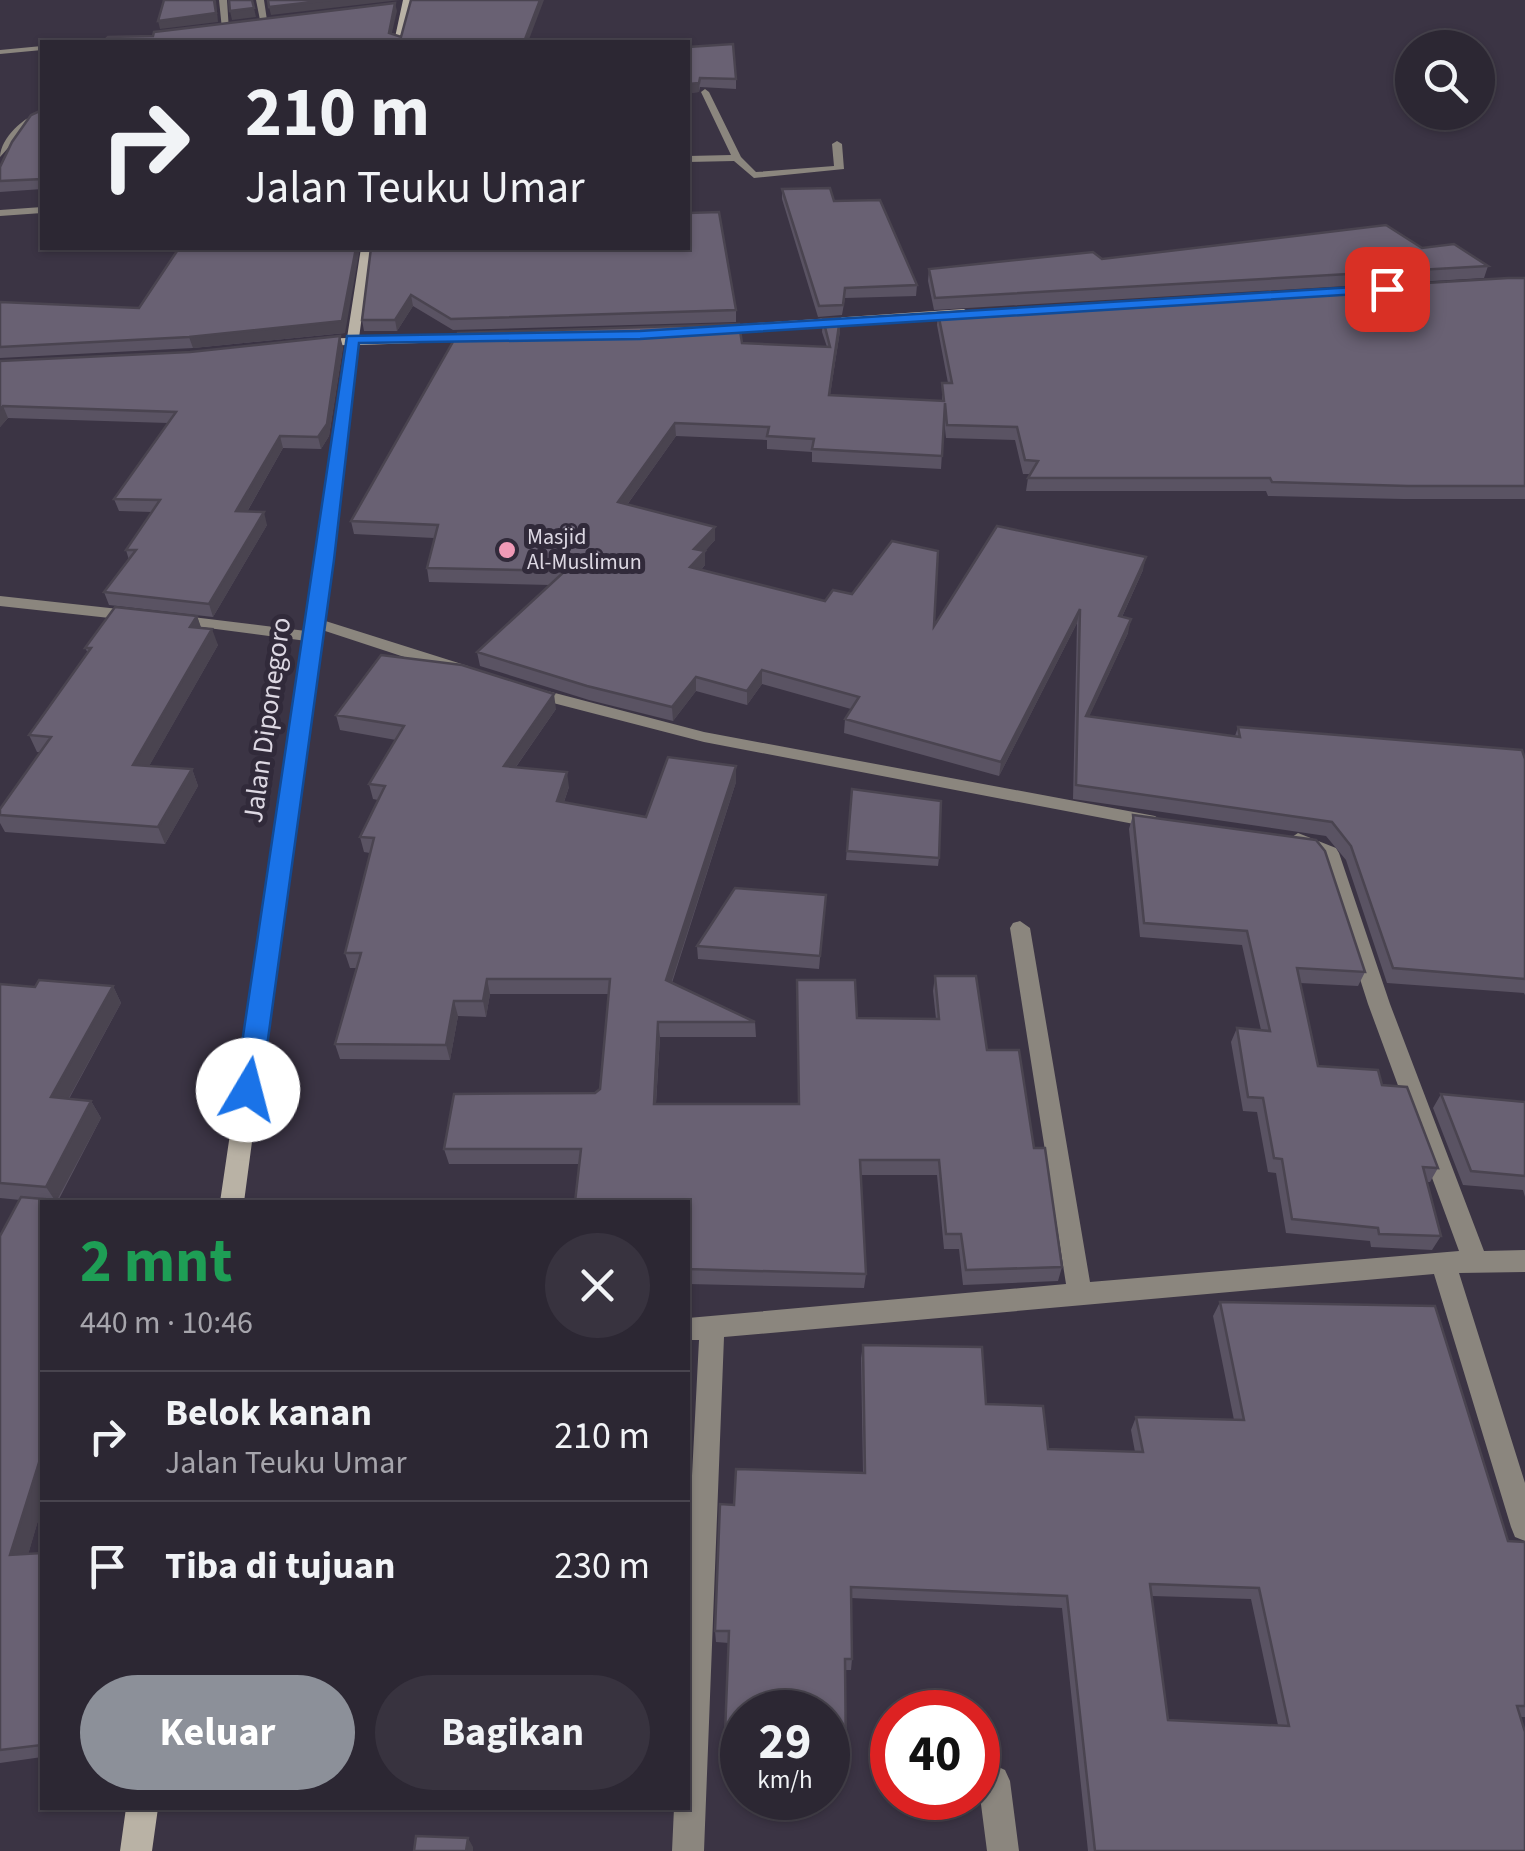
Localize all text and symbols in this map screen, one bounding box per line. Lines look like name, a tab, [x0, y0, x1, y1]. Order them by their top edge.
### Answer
map controls	[1395, 30, 1495, 130]
button: search	[1395, 30, 1495, 130]
text: 210 m	[245, 63, 430, 163]
icon: right	[80, 80, 210, 210]
text: Jalan Teuku Umar	[245, 156, 585, 220]
pin	[1345, 247, 1430, 332]
icon: arrive	[1360, 262, 1415, 317]
place label: Masjid Al-Muslimun	[527, 521, 642, 578]
marker: Masjid Al-Muslimun	[496, 539, 518, 561]
street label: Jalan Diponegoro	[233, 615, 301, 825]
position arrow	[196, 1038, 300, 1142]
text: 2 mnt	[80, 1220, 232, 1305]
button: close	[545, 1233, 650, 1338]
text: 440 m · 10:46	[80, 1300, 253, 1346]
text: Belok kanan	[165, 1386, 372, 1440]
icon: right	[80, 1409, 135, 1464]
text: 210 m	[554, 1409, 650, 1463]
text: Jalan Teuku Umar	[165, 1440, 407, 1486]
icon: arrive	[80, 1539, 135, 1594]
text: Tiba di tujuan	[165, 1539, 396, 1593]
text: 230 m	[554, 1539, 650, 1593]
button: Keluar	[80, 1675, 355, 1790]
button: Bagikan	[375, 1675, 650, 1790]
speed limit sign: 40	[870, 1690, 1000, 1820]
text: 29	[759, 1707, 811, 1778]
text: km/h	[757, 1762, 813, 1798]

